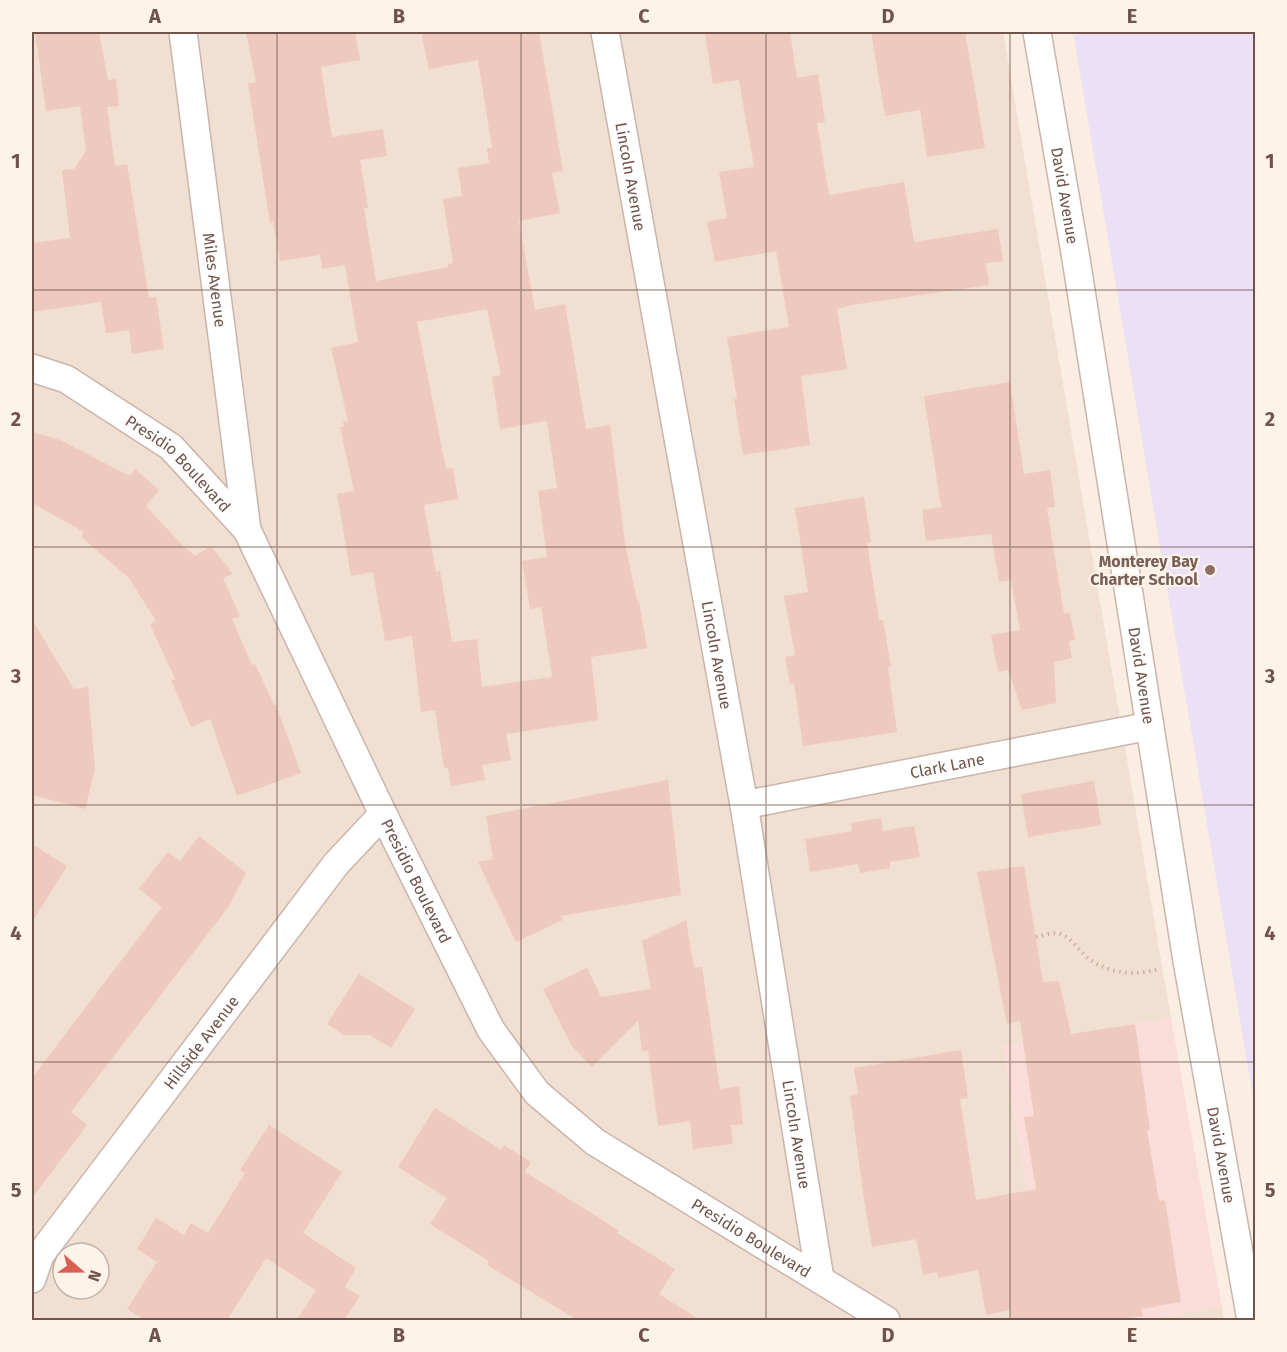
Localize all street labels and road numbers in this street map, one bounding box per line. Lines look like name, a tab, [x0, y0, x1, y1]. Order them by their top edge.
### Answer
street label: Lincoln Avenue	[611, 121, 650, 233]
street label: David Avenue	[1047, 146, 1082, 246]
street label: Miles Avenue	[199, 232, 230, 328]
street label: Presidio Boulevard	[122, 411, 235, 516]
street label: Lincoln Avenue	[697, 599, 736, 711]
street label: David Avenue	[1124, 626, 1158, 725]
street label: Clark Lane	[908, 749, 986, 782]
street label: Presidio Boulevard	[377, 816, 455, 946]
street label: Hillside Avenue	[160, 992, 243, 1093]
street label: Lincoln Avenue	[778, 1079, 814, 1190]
street label: David Avenue	[1203, 1105, 1239, 1205]
street label: Presidio Boulevard	[688, 1194, 814, 1282]

